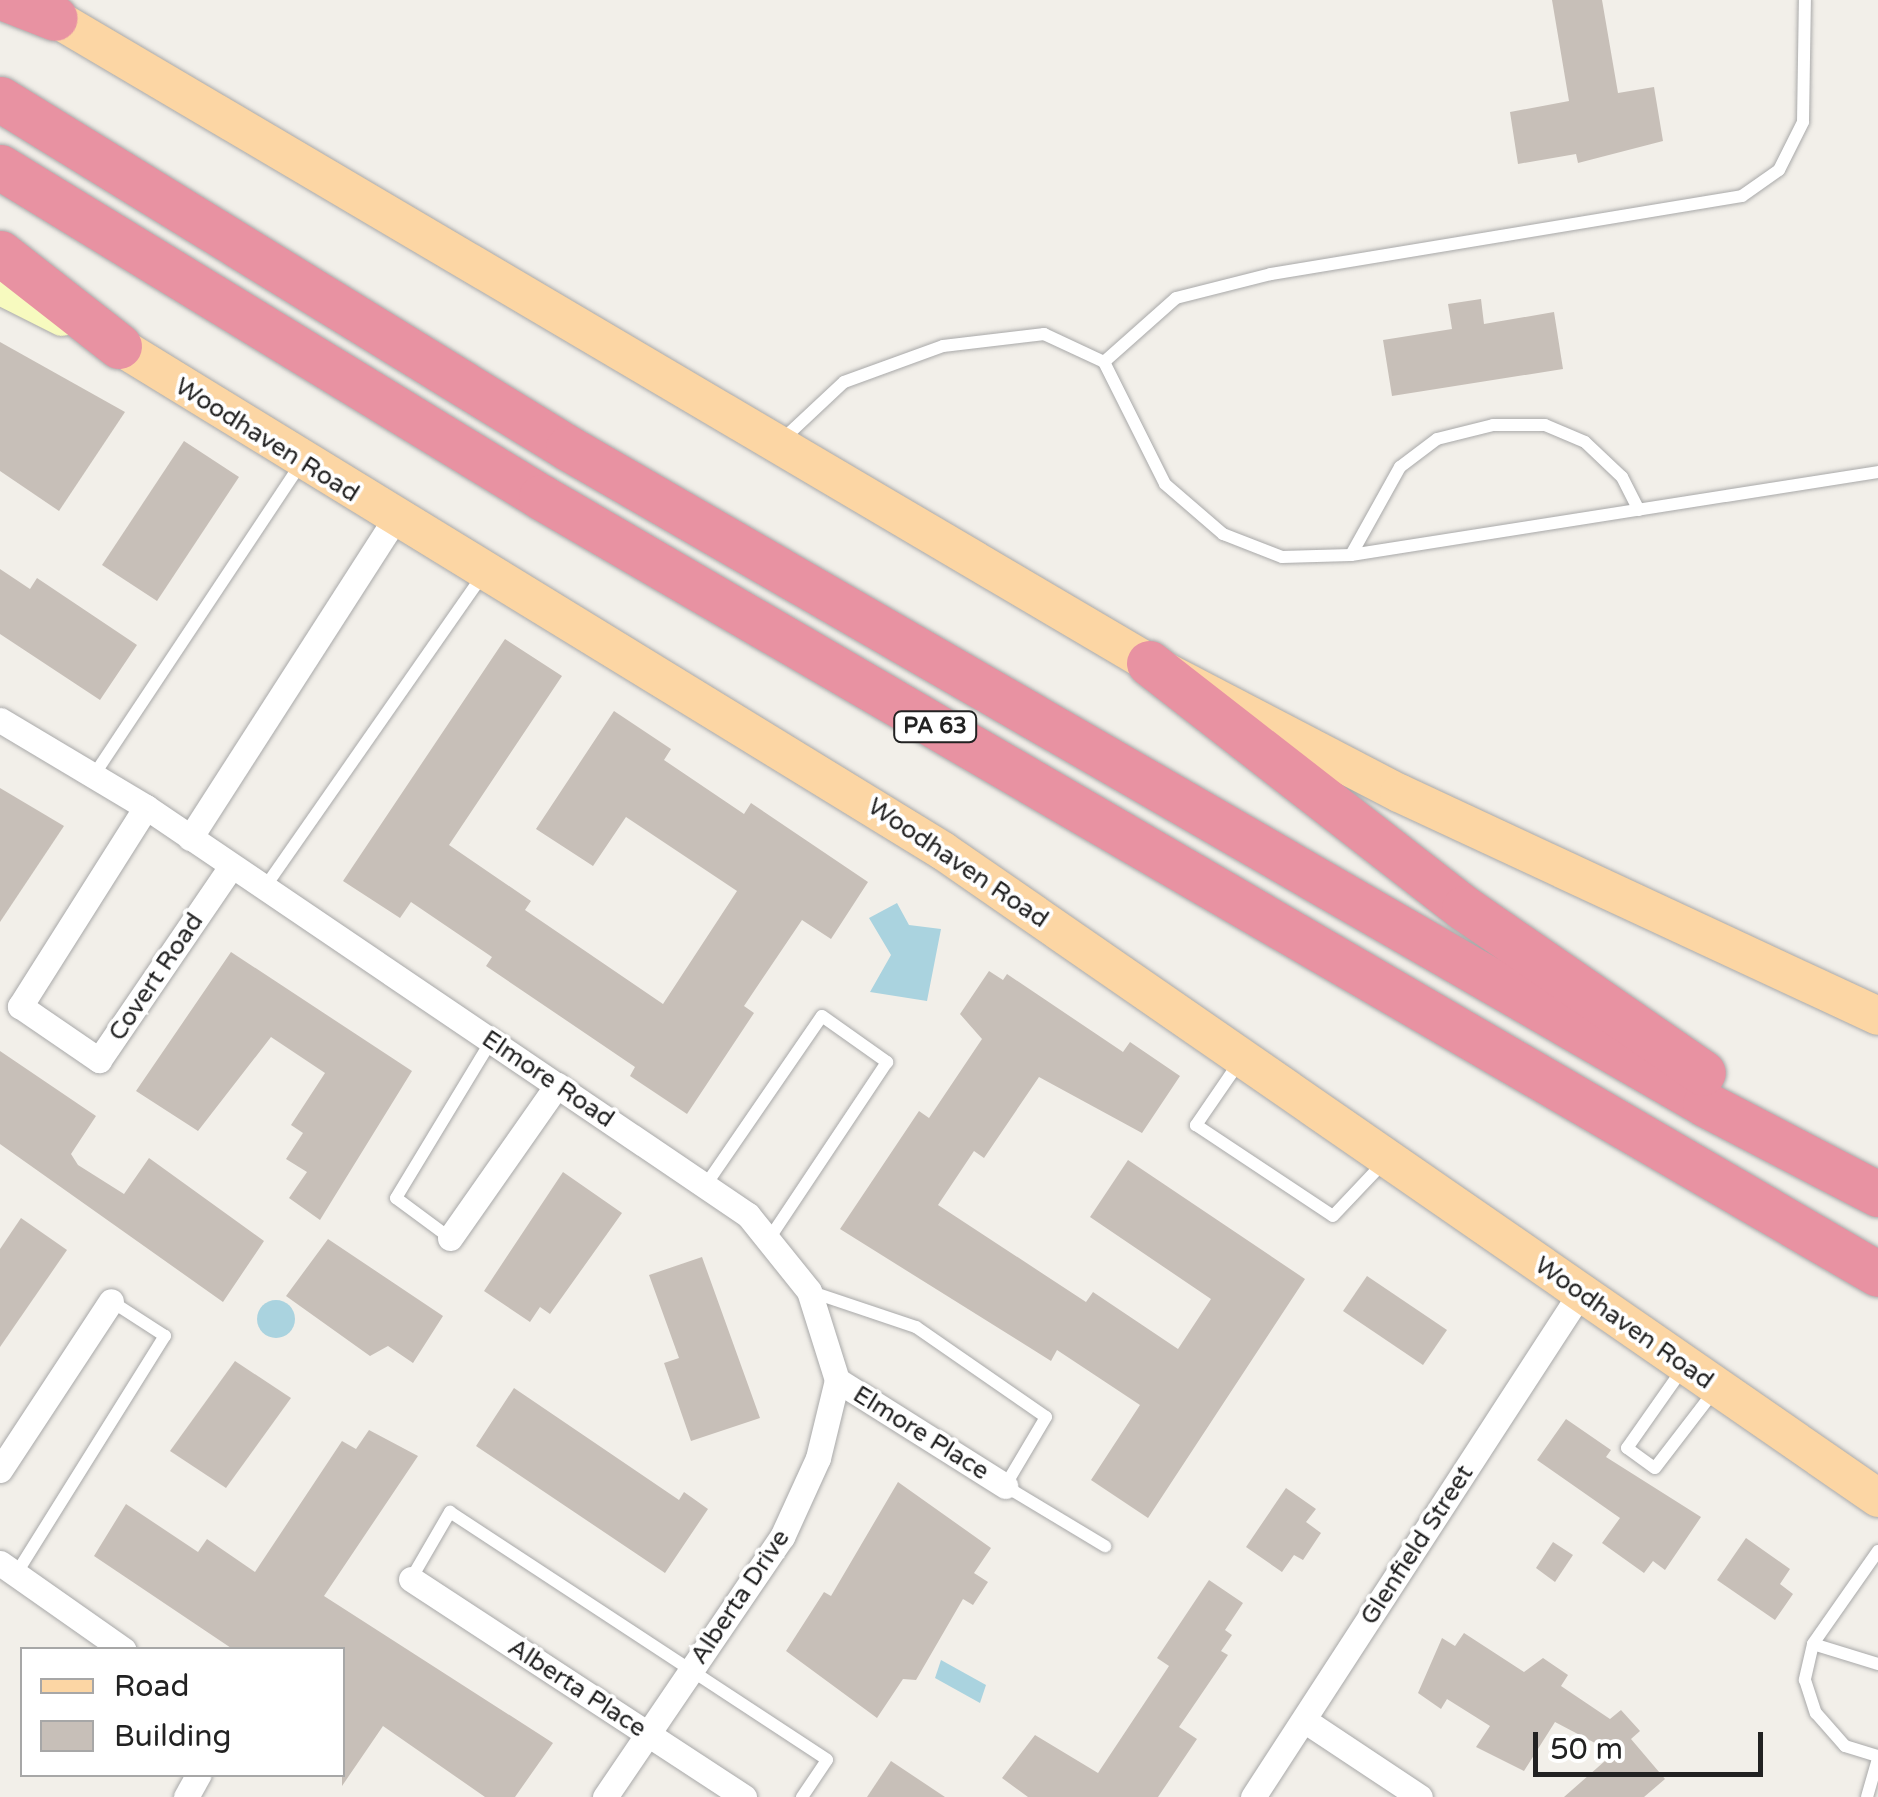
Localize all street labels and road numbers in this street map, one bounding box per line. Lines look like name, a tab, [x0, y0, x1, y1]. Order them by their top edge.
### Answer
street label: Woodhaven Road	[170, 371, 364, 509]
road number: PA 63	[892, 710, 978, 744]
street label: Woodhaven Road	[862, 792, 1054, 934]
street label: Covert Road	[102, 907, 210, 1047]
street label: Elmore Road	[476, 1024, 620, 1134]
street label: Woodhaven Road	[1529, 1250, 1719, 1396]
street label: Elmore Place	[848, 1379, 994, 1487]
street label: Glenfield Street	[1354, 1460, 1480, 1630]
street label: Alberta Drive	[684, 1524, 796, 1670]
street label: Alberta Place	[502, 1632, 652, 1744]

